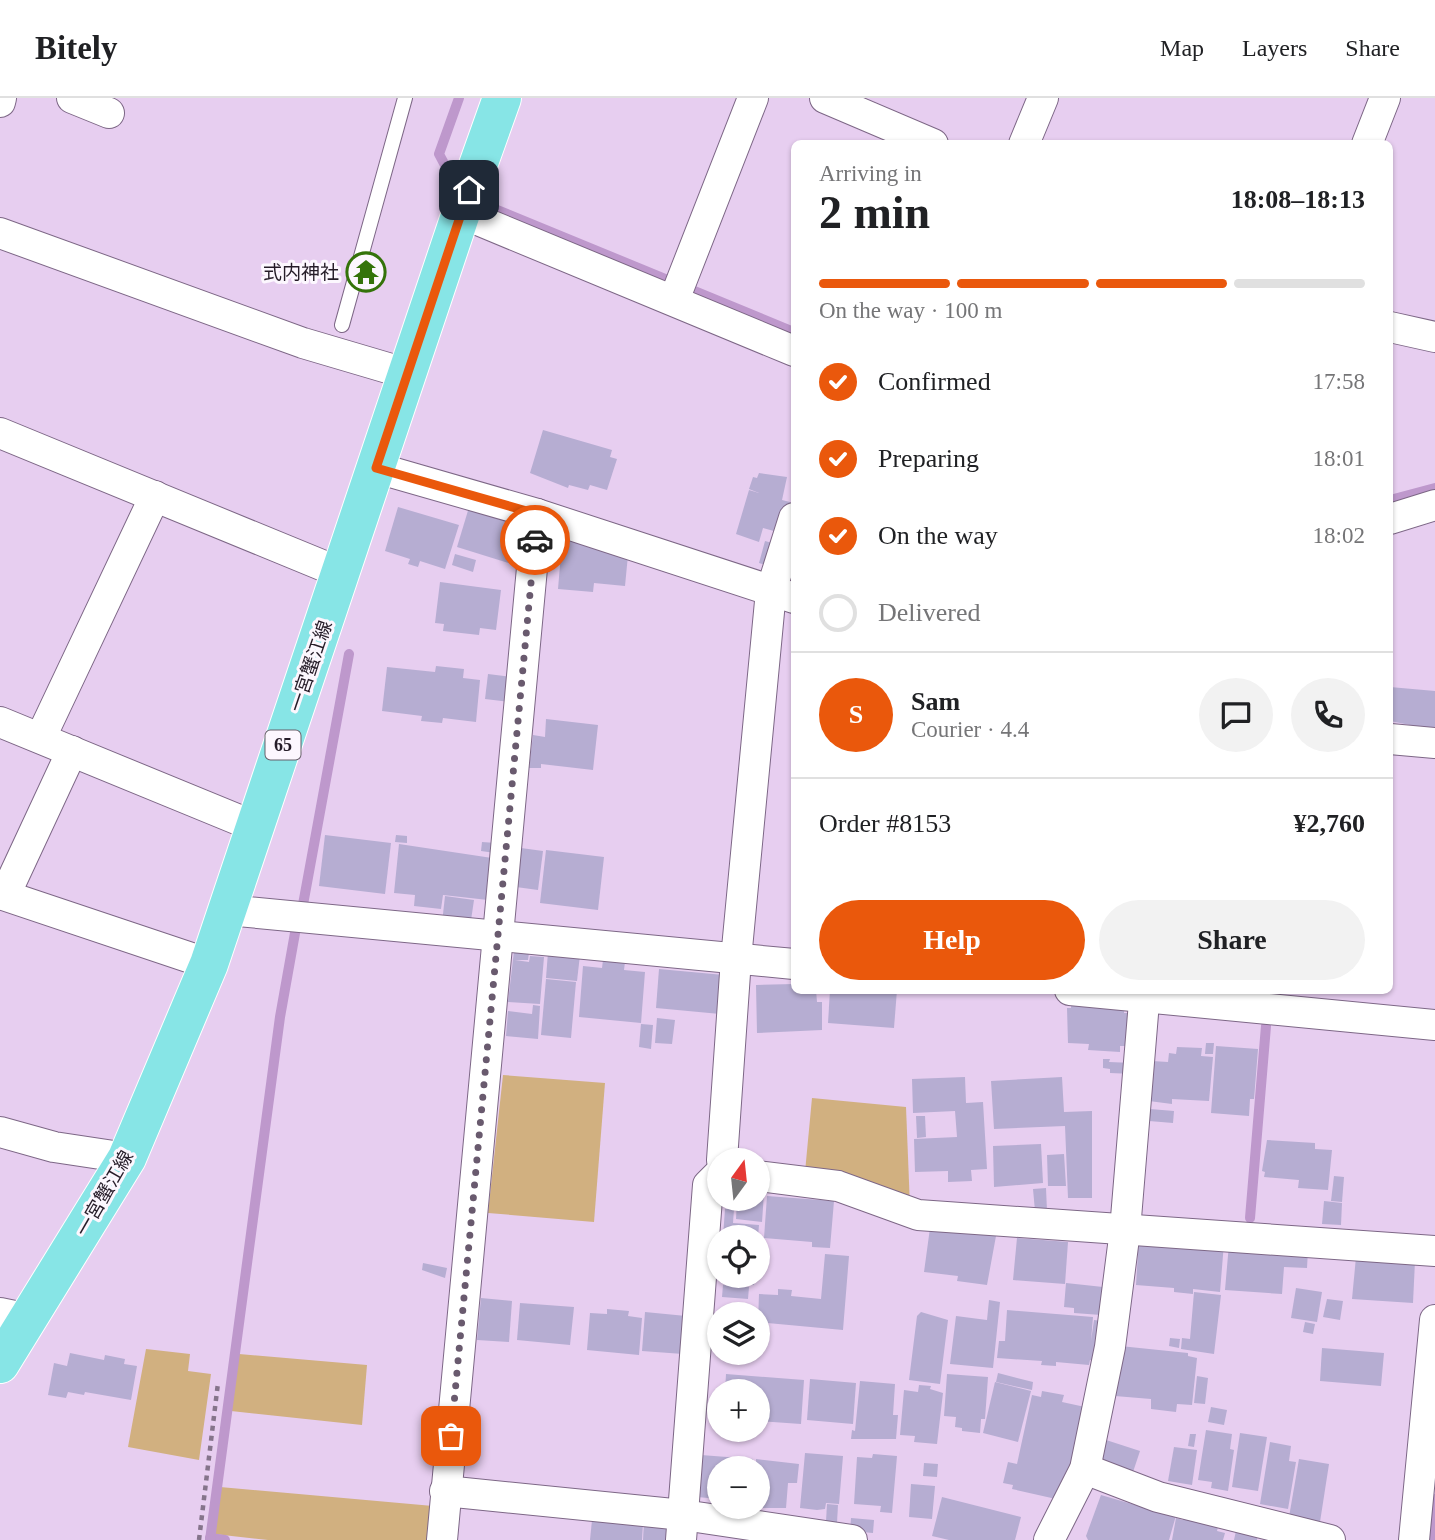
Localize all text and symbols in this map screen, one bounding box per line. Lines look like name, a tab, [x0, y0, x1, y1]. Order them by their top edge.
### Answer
text: Bitely	[35, 30, 117, 66]
text: Map	[1160, 35, 1204, 61]
text: Layers	[1242, 35, 1307, 61]
text: Share	[1345, 35, 1400, 61]
pin	[439, 160, 499, 220]
text: Arriving in	[819, 161, 922, 186]
icon: home	[450, 171, 488, 209]
text: 18:08–18:13	[1231, 185, 1365, 214]
text: 2 min	[819, 187, 930, 238]
temple icon: 式内神社	[345, 251, 387, 293]
place label: 式内神社	[263, 262, 339, 283]
text: On the way · 100 m	[819, 298, 1002, 323]
icon: check	[819, 363, 857, 401]
text: Confirmed	[878, 367, 991, 396]
text: 17:58	[1313, 369, 1365, 394]
icon: check	[819, 440, 857, 478]
text: Preparing	[878, 444, 979, 473]
text: 18:01	[1313, 446, 1365, 471]
courier	[500, 505, 570, 575]
icon: check	[819, 517, 857, 555]
icon: car	[516, 521, 554, 559]
text: On the way	[878, 521, 998, 550]
text: 18:02	[1313, 523, 1365, 548]
text: Delivered	[878, 598, 981, 627]
street label: 一宮蟹江線	[285, 618, 336, 715]
button: chat	[1199, 678, 1273, 752]
button: phone	[1291, 678, 1365, 752]
text: Sam	[911, 687, 960, 716]
text: S	[849, 700, 863, 729]
text: Courier · 4.4	[911, 717, 1029, 742]
road number: 65	[266, 730, 300, 760]
text: Order #8153	[819, 809, 951, 838]
text: ¥2,760	[1294, 809, 1365, 838]
button: Help	[819, 900, 1085, 980]
button: Share	[1099, 900, 1365, 980]
street label: 一宮蟹江線	[72, 1147, 137, 1240]
north arrow	[707, 1148, 770, 1211]
map controls	[707, 1148, 770, 1519]
button: locate	[707, 1225, 770, 1288]
button: layers	[707, 1302, 770, 1365]
button: +	[707, 1379, 770, 1442]
pin	[421, 1406, 481, 1466]
icon: bag	[432, 1417, 470, 1455]
button: −	[707, 1456, 770, 1519]

